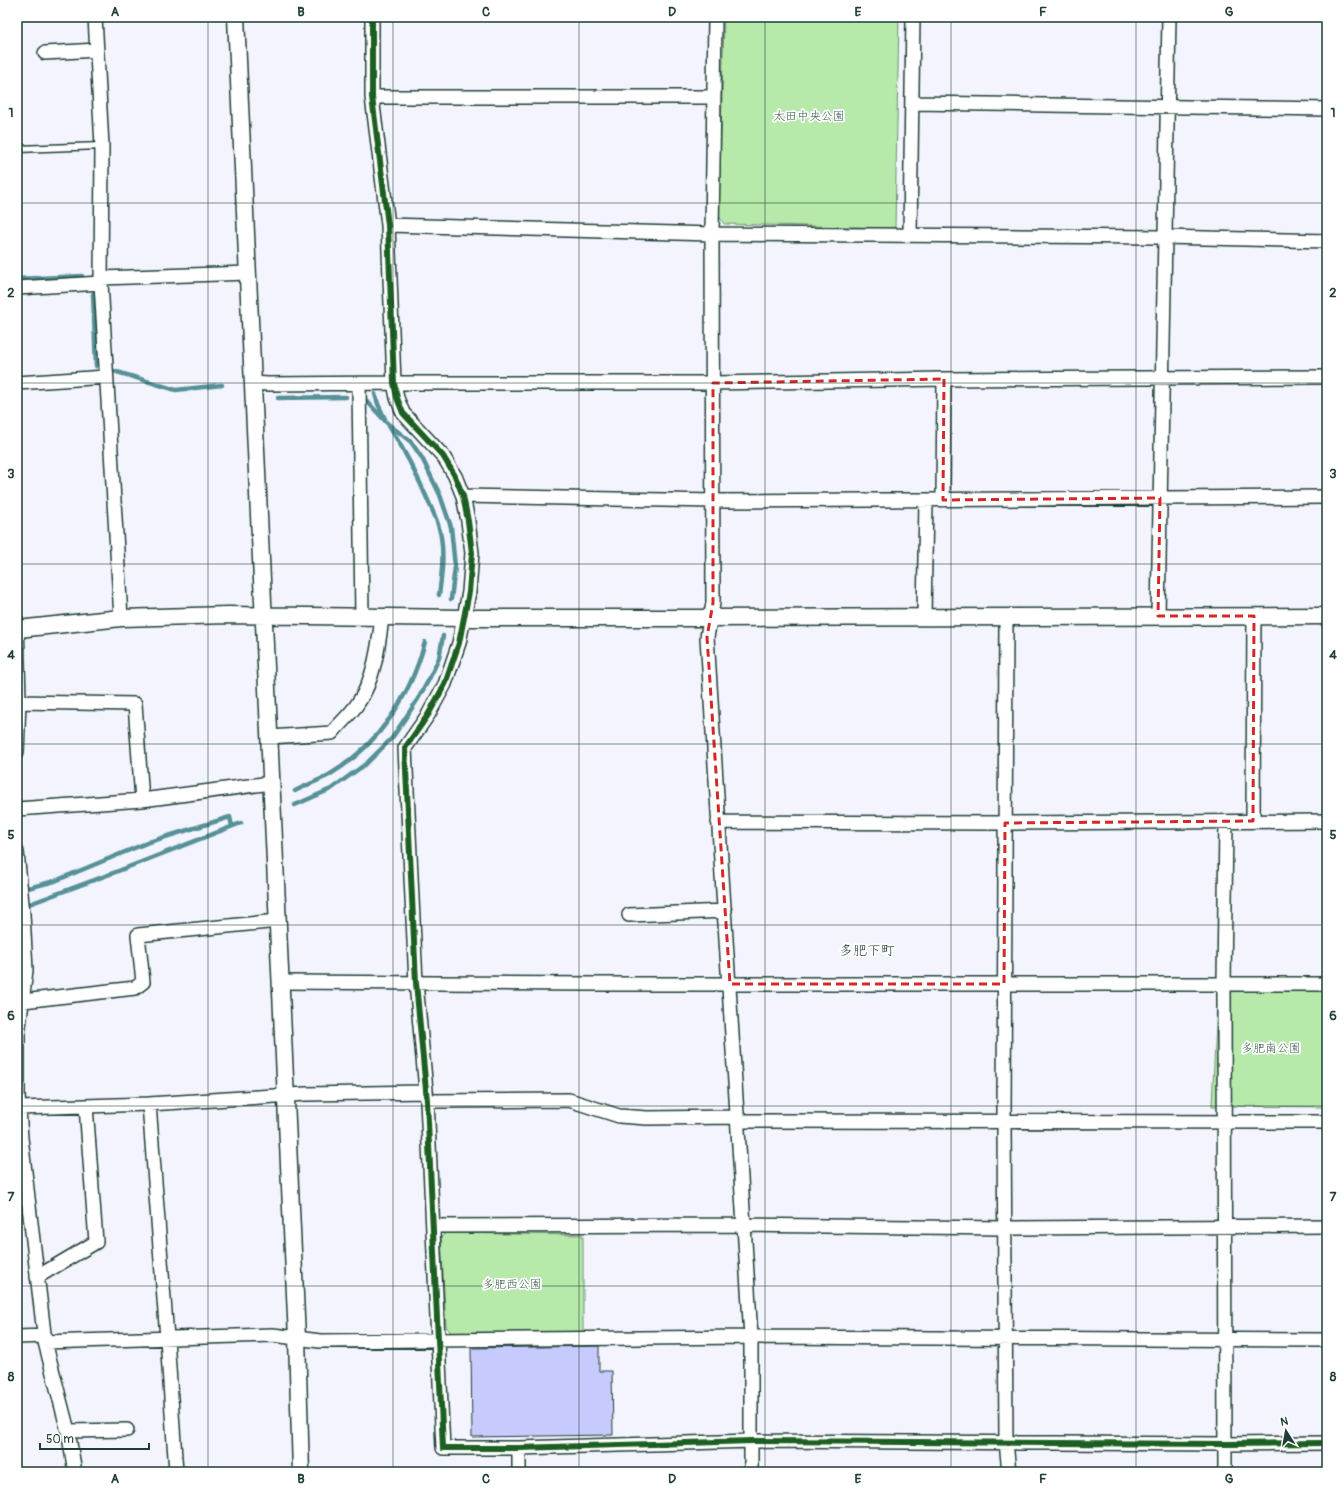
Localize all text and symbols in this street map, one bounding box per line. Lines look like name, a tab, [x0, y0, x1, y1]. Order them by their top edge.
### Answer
text: A	[111, 4, 120, 20]
text: B	[297, 4, 305, 20]
text: C	[482, 4, 490, 20]
text: D	[668, 4, 676, 20]
text: E	[855, 4, 862, 20]
text: F	[1039, 4, 1047, 20]
text: G	[1225, 4, 1234, 20]
text: 1	[8, 105, 14, 121]
text: 1	[1330, 105, 1336, 121]
park label: 太田中央公園	[773, 109, 845, 124]
text: 2	[7, 285, 15, 301]
text: 2	[1329, 285, 1337, 301]
text: 3	[7, 466, 15, 482]
text: 3	[1329, 466, 1337, 482]
text: 4	[7, 647, 15, 663]
text: 4	[1329, 647, 1337, 663]
text: 5	[7, 827, 15, 843]
text: 5	[1329, 827, 1337, 843]
district label: 多肥下町	[839, 942, 895, 959]
text: 6	[7, 1008, 15, 1024]
text: 6	[1329, 1008, 1337, 1024]
park label: 多肥南公園	[1241, 1041, 1301, 1056]
text: 7	[8, 1189, 15, 1205]
text: 7	[1330, 1189, 1337, 1205]
park label: 多肥西公園	[482, 1277, 542, 1292]
text: 8	[8, 1369, 15, 1385]
text: 8	[1330, 1369, 1337, 1385]
north arrow	[1266, 1411, 1306, 1451]
text: N	[1279, 1414, 1290, 1429]
scale bar	[40, 1425, 149, 1451]
text: 50 m	[46, 1432, 74, 1447]
text: A	[111, 1471, 120, 1487]
text: B	[297, 1471, 305, 1487]
text: C	[482, 1471, 490, 1487]
text: D	[668, 1471, 676, 1487]
text: E	[855, 1471, 862, 1487]
text: F	[1039, 1471, 1047, 1487]
text: G	[1225, 1471, 1234, 1487]

